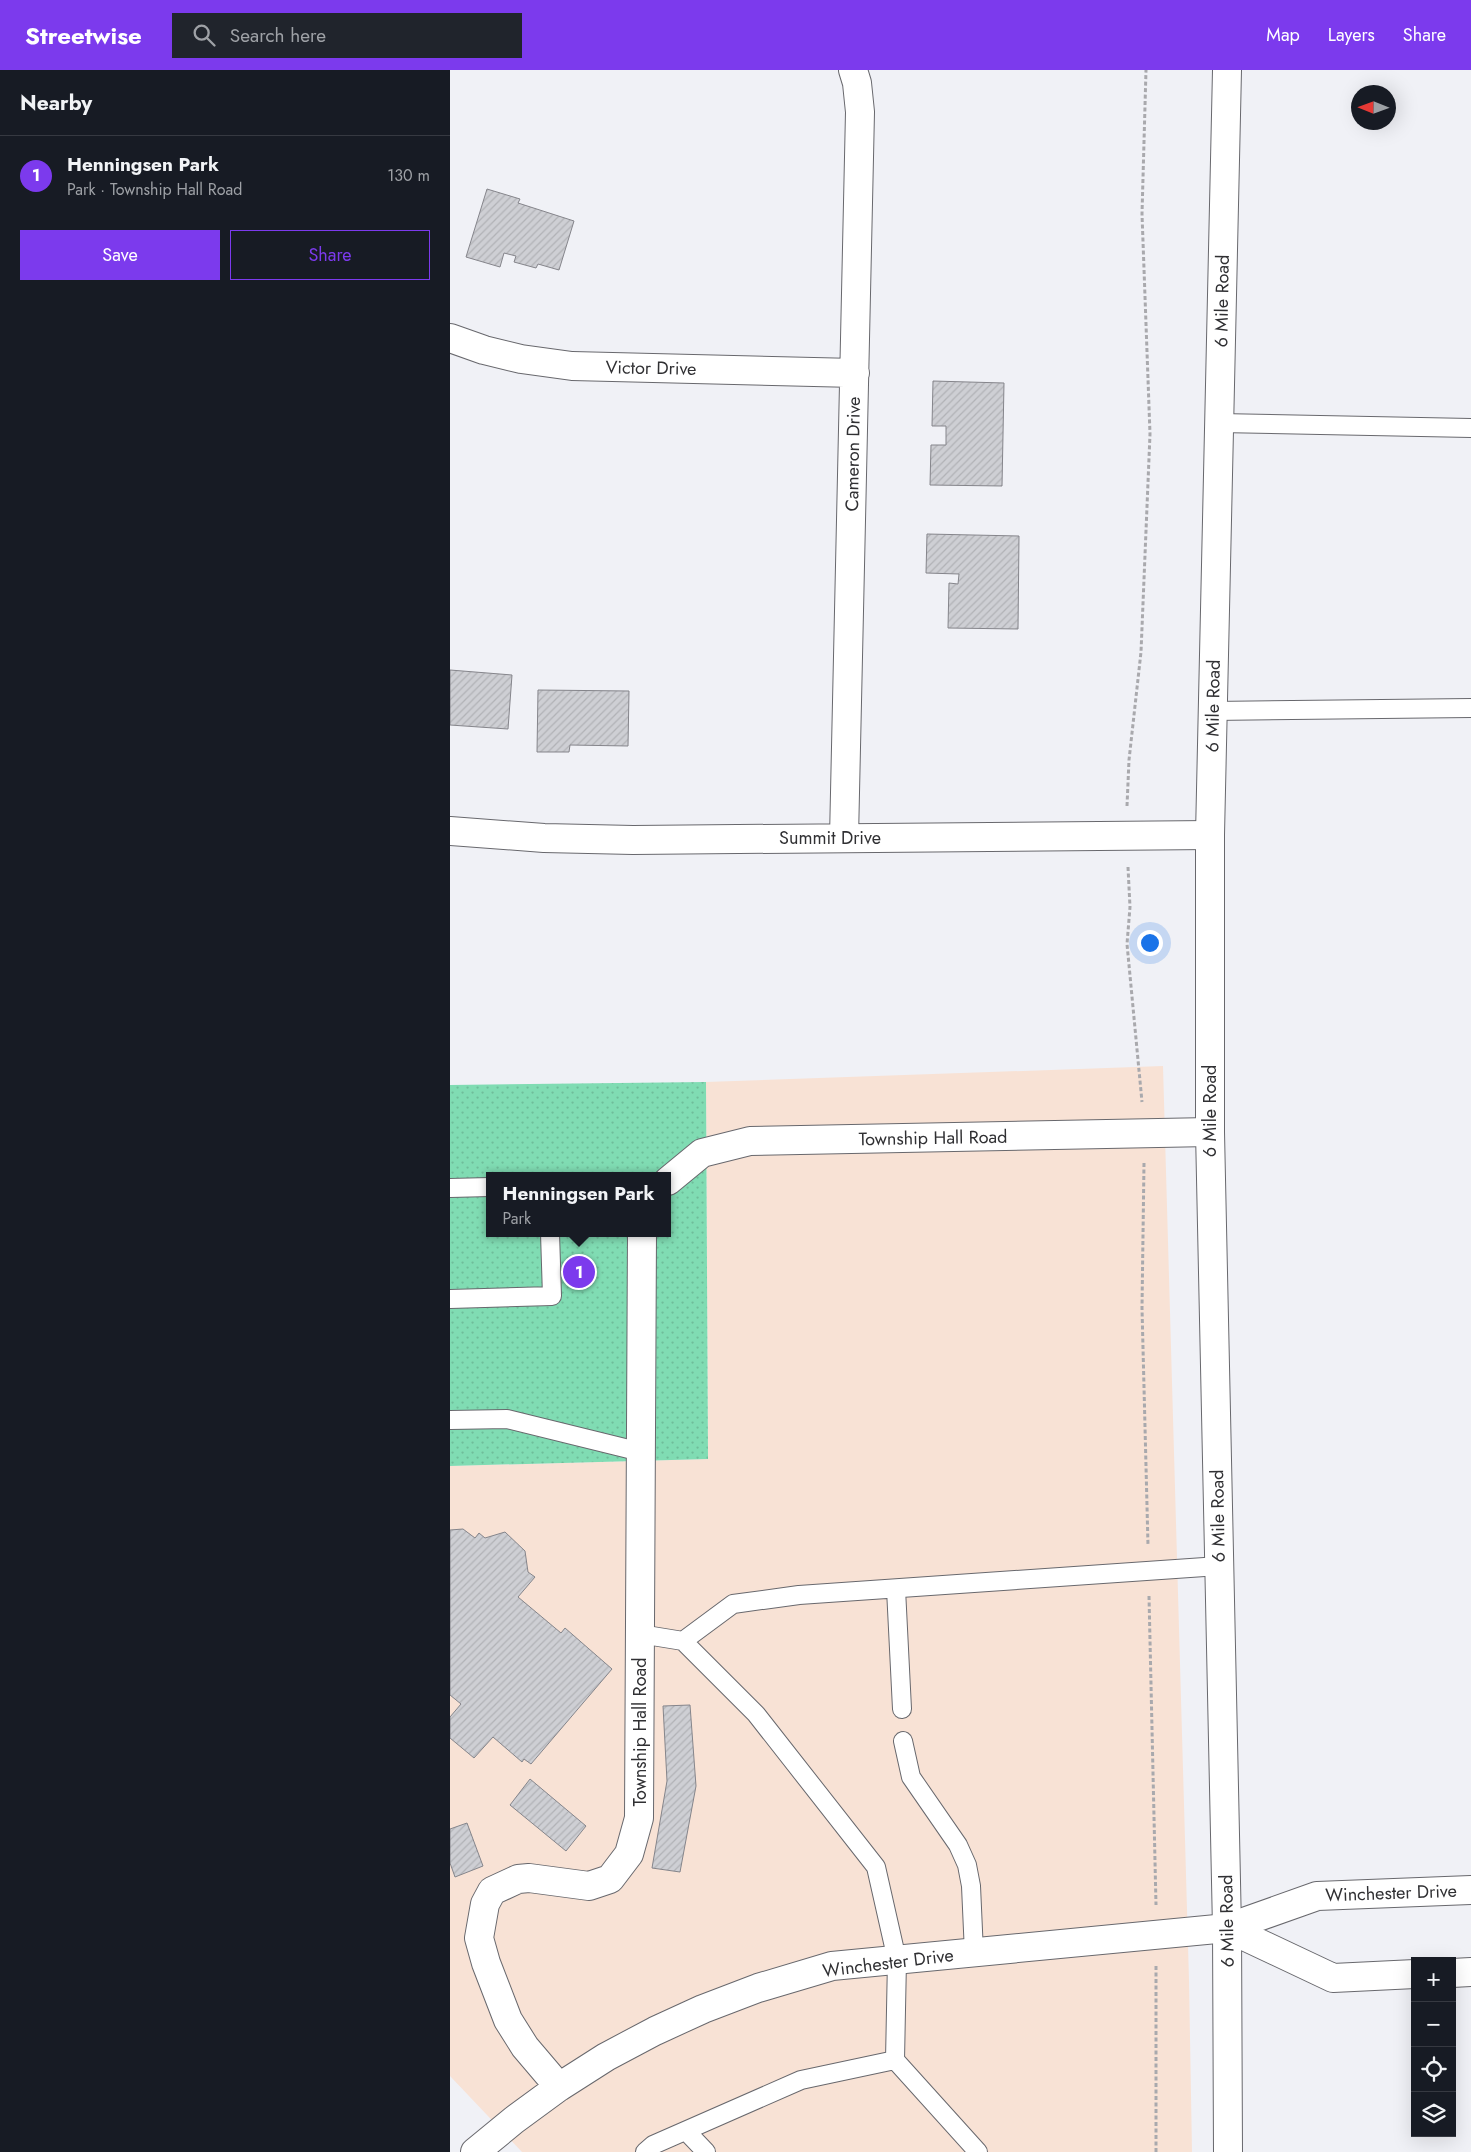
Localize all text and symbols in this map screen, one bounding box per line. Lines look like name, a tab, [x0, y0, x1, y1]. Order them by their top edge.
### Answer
search box	[172, 13, 522, 58]
text: Streetwise	[25, 18, 142, 53]
icon: search	[190, 21, 218, 49]
text: Search here	[230, 22, 326, 49]
text: Map	[1266, 22, 1300, 48]
text: Layers	[1328, 22, 1375, 48]
text: Share	[1403, 22, 1446, 48]
north arrow	[1351, 85, 1396, 130]
text: Nearby	[20, 88, 92, 118]
text: Henningsen Park	[67, 151, 219, 178]
text: 1	[32, 164, 40, 187]
text: 130 m	[387, 164, 430, 187]
text: Park · Township Hall Road	[67, 178, 242, 201]
button: Save	[20, 230, 220, 280]
button: Share	[230, 230, 430, 280]
street label: 6 Mile Road	[1208, 254, 1236, 348]
street label: Victor Drive	[605, 354, 697, 382]
street label: Cameron Drive	[839, 396, 867, 512]
street label: 6 Mile Road	[1199, 659, 1227, 753]
street label: Summit Drive	[779, 825, 881, 851]
your location	[1137, 930, 1163, 956]
street label: 6 Mile Road	[1197, 1065, 1223, 1157]
street label: Township Hall Road	[858, 1124, 1008, 1152]
popup	[486, 1172, 671, 1237]
text: Henningsen Park	[503, 1180, 654, 1207]
text: Park	[503, 1207, 531, 1230]
pin: 1	[563, 1253, 595, 1291]
street label: 6 Mile Road	[1204, 1469, 1232, 1563]
street label: Township Hall Road	[627, 1658, 653, 1806]
street label: 6 Mile Road	[1213, 1874, 1241, 1968]
street label: Winchester Drive	[1325, 1878, 1457, 1908]
street label: Winchester Drive	[821, 1942, 955, 1984]
map controls	[1411, 1957, 1456, 2137]
button: +	[1411, 1957, 1456, 2002]
button: −	[1411, 2002, 1456, 2047]
button: locate	[1411, 2047, 1456, 2092]
button: layers	[1411, 2092, 1456, 2137]

